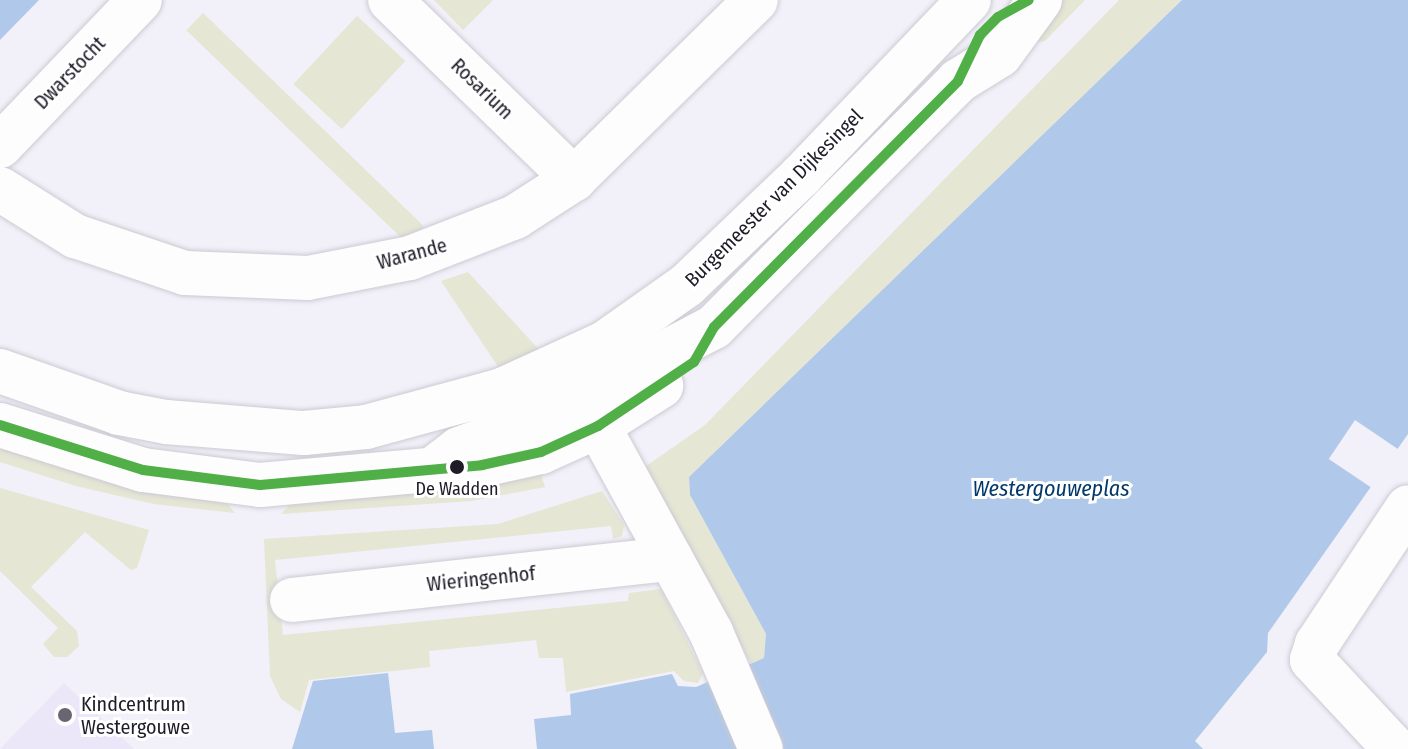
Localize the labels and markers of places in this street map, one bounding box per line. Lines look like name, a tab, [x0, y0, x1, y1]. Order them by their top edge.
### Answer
marker: De Wadden	[449, 459, 465, 475]
place label: De Wadden	[415, 478, 499, 500]
place label: Kindcentrum Westergouwe	[81, 692, 190, 739]
marker: Kindcentrum Westergouwe	[56, 706, 74, 724]

